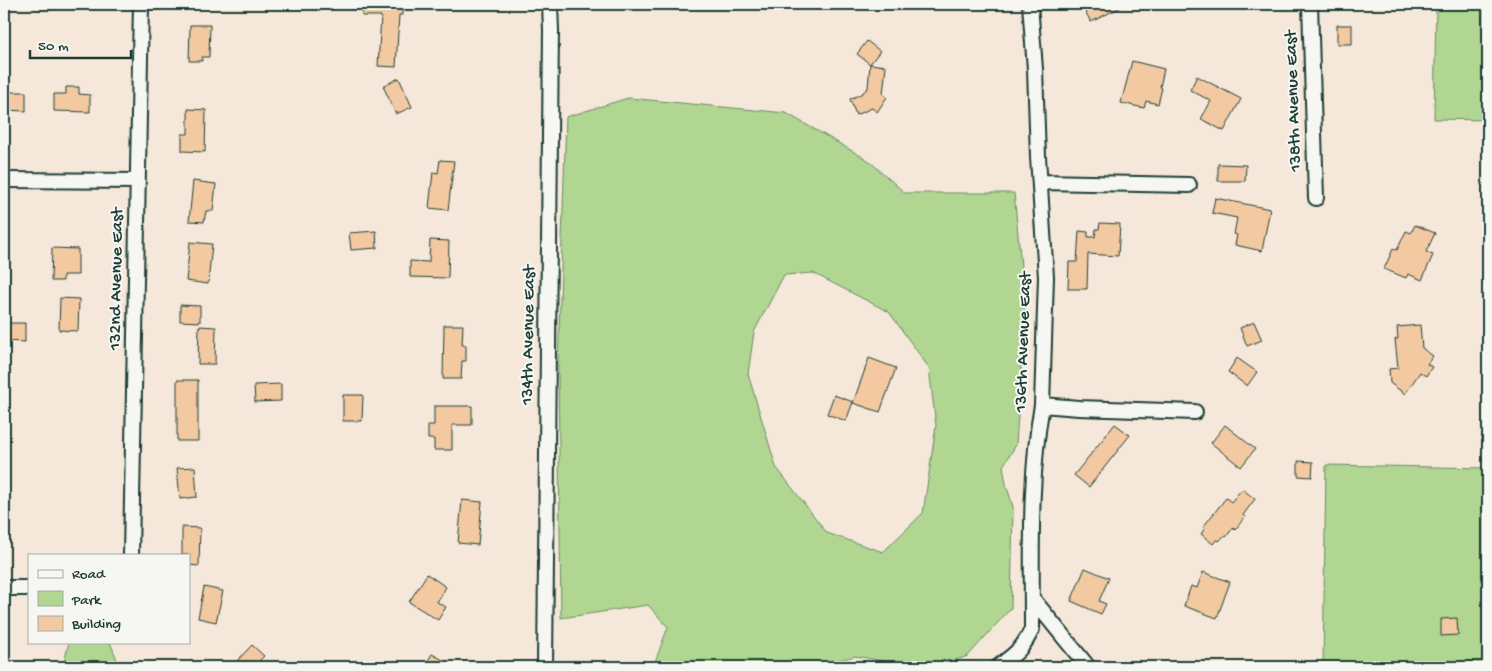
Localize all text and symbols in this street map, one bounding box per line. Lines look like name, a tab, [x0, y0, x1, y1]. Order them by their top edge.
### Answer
scale bar	[30, 28, 131, 60]
street label: 138th Avenue East	[1281, 28, 1307, 173]
text: 50 m	[38, 38, 69, 56]
street label: 132nd Avenue East	[105, 206, 129, 351]
street label: 134th Avenue East	[517, 263, 541, 406]
street label: 136th Avenue East	[1011, 270, 1037, 414]
legend	[28, 554, 190, 644]
text: Road	[72, 566, 106, 584]
text: Park	[71, 592, 102, 610]
text: Building	[71, 616, 121, 634]

